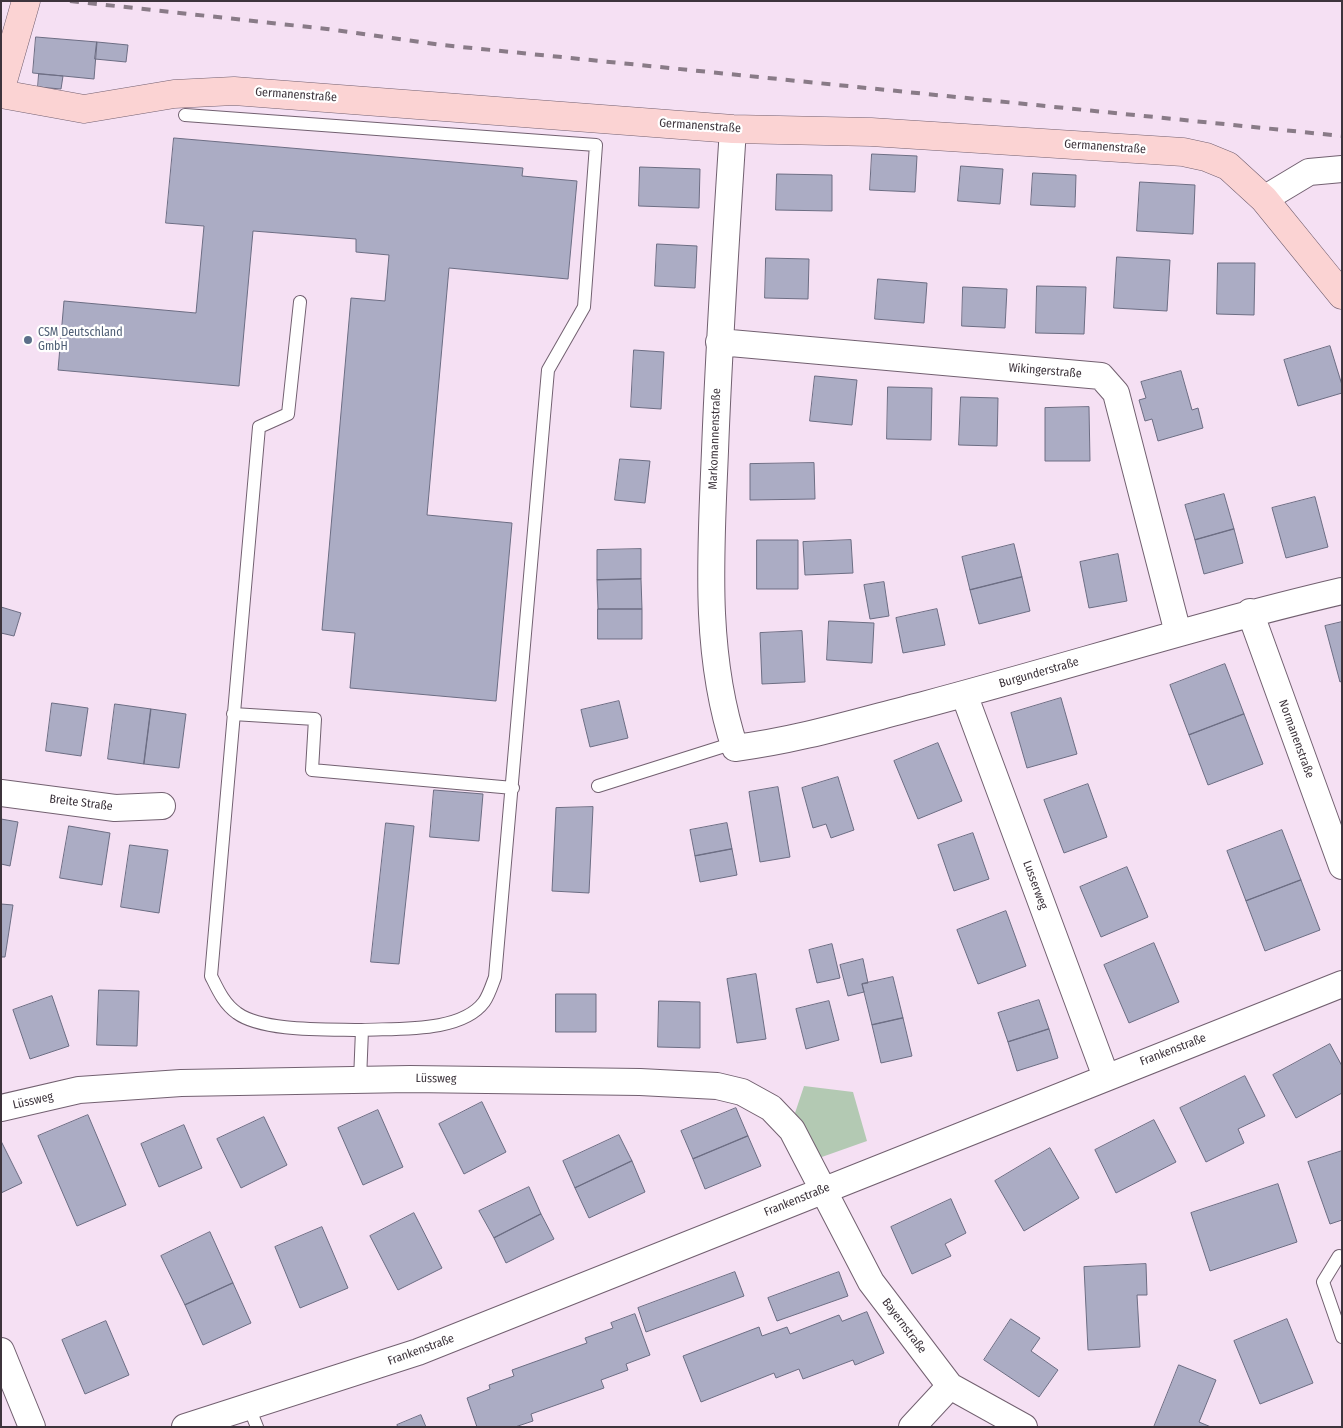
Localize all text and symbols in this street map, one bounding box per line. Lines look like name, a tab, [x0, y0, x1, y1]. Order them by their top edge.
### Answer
street label: Germanenstraße	[255, 85, 337, 105]
street label: Germanenstraße	[659, 116, 741, 136]
street label: Germanenstraße	[1064, 137, 1146, 157]
place label: CSM Deutschland GmbH	[38, 326, 123, 354]
marker: CSM Deutschland GmbH	[22, 334, 34, 346]
street label: Wikingerstraße	[1008, 361, 1082, 381]
street label: Markomannenstraße	[706, 388, 724, 490]
street label: Burgunderstraße	[997, 655, 1081, 691]
street label: Normanenstraße	[1275, 698, 1317, 780]
street label: Breite Straße	[48, 792, 114, 814]
street label: Lusserweg	[1019, 859, 1051, 911]
street label: Frankenstraße	[1138, 1031, 1208, 1069]
street label: Lüssweg	[415, 1071, 457, 1087]
street label: Lüssweg	[11, 1089, 55, 1113]
street label: Frankenstraße	[762, 1180, 832, 1220]
street label: Bayernstraße	[879, 1296, 929, 1356]
street label: Frankenstraße	[386, 1331, 456, 1369]

